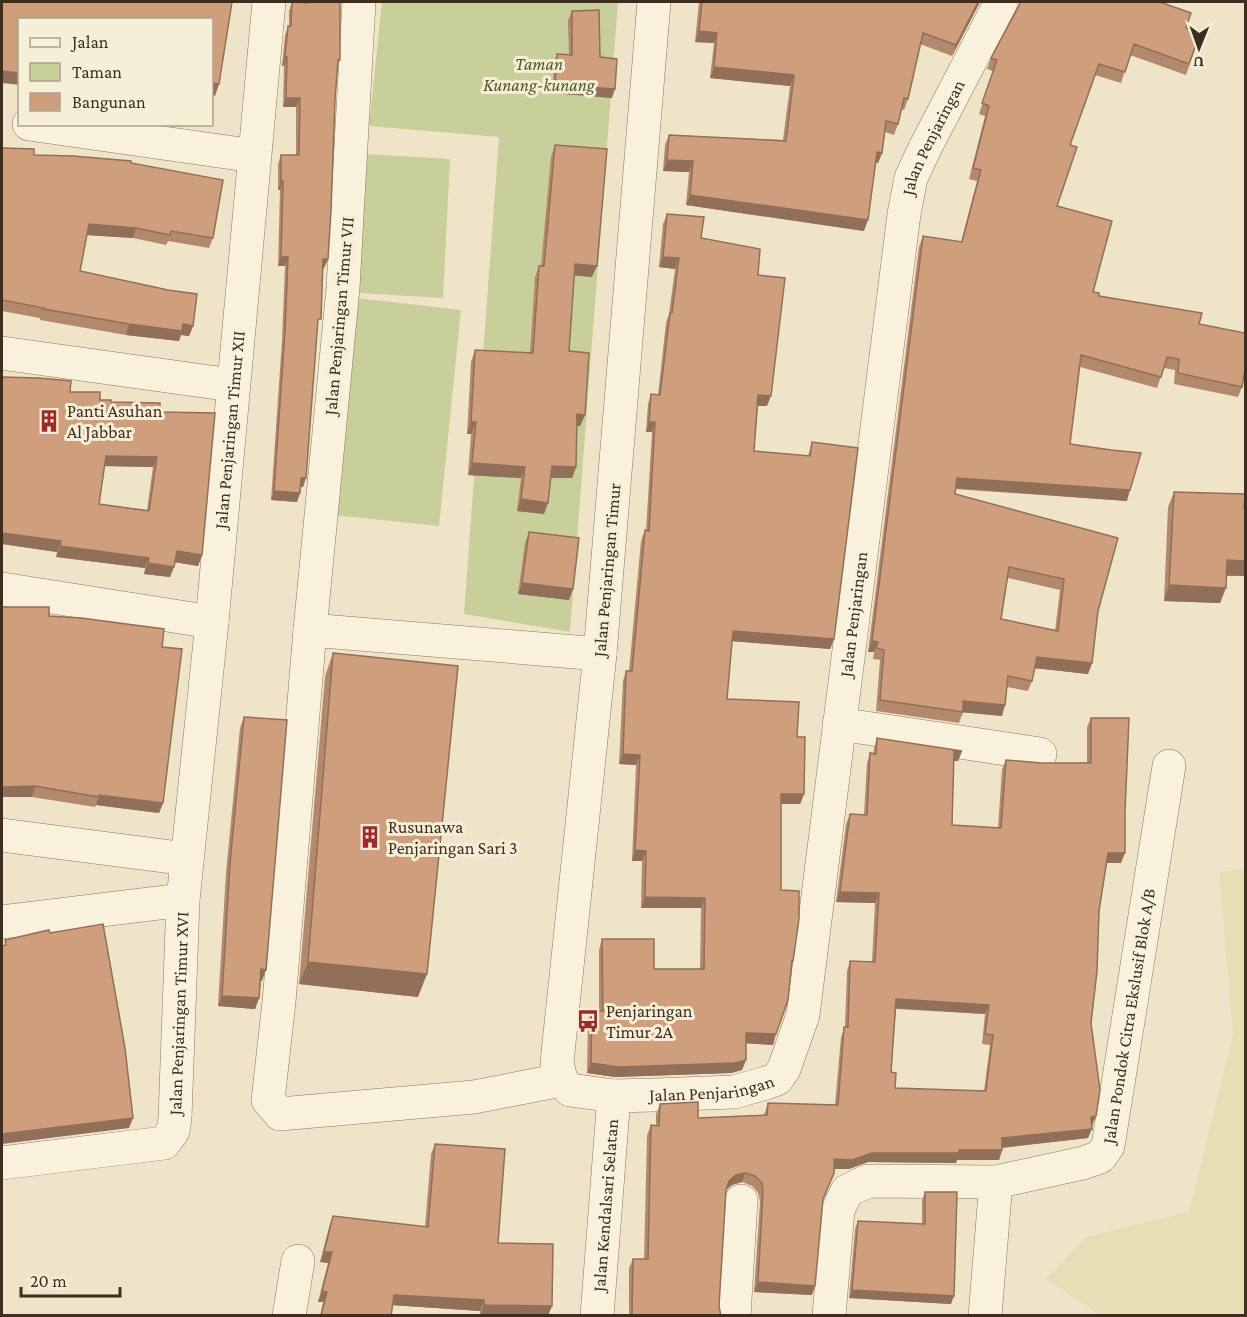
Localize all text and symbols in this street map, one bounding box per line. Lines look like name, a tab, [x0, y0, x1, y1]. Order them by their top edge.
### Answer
legend	[18, 18, 213, 126]
north arrow	[1169, 18, 1229, 78]
text: Jalan	[70, 32, 109, 52]
park label: Taman Kunang-kunang	[483, 54, 596, 95]
text: U	[1193, 54, 1204, 71]
text: Taman	[72, 62, 122, 82]
street label: Jalan Penjaringan	[897, 76, 969, 199]
text: Bangunan	[72, 92, 146, 112]
street label: Jalan Penjaringan Timur VII	[320, 216, 359, 418]
street label: Jalan Penjaringan Timur XII	[210, 330, 249, 532]
place label: Panti Asuhan Al Jabbar	[67, 401, 163, 442]
building icon: Panti Asuhan Al Jabbar	[36, 408, 62, 434]
street label: Jalan Penjaringan Timur	[589, 482, 626, 660]
street label: Jalan Penjaringan	[835, 550, 871, 680]
place label: Rusunawa Penjaringan Sari 3	[388, 817, 518, 859]
building icon: Rusunawa Penjaringan Sari 3	[357, 824, 383, 850]
street label: Jalan Pondok Citra Ekslusif Blok A/B	[1098, 887, 1159, 1147]
street label: Jalan Penjaringan Timur XVI	[165, 911, 193, 1118]
place label: Penjaringan Timur 2A	[606, 1001, 693, 1042]
bus stop icon: Penjaringan Timur 2A	[575, 1008, 601, 1034]
street label: Jalan Penjaringan	[647, 1071, 777, 1105]
street label: Jalan Kendalsari Selatan	[589, 1118, 622, 1294]
scale bar	[21, 1260, 120, 1298]
text: 20 m	[30, 1271, 67, 1291]

